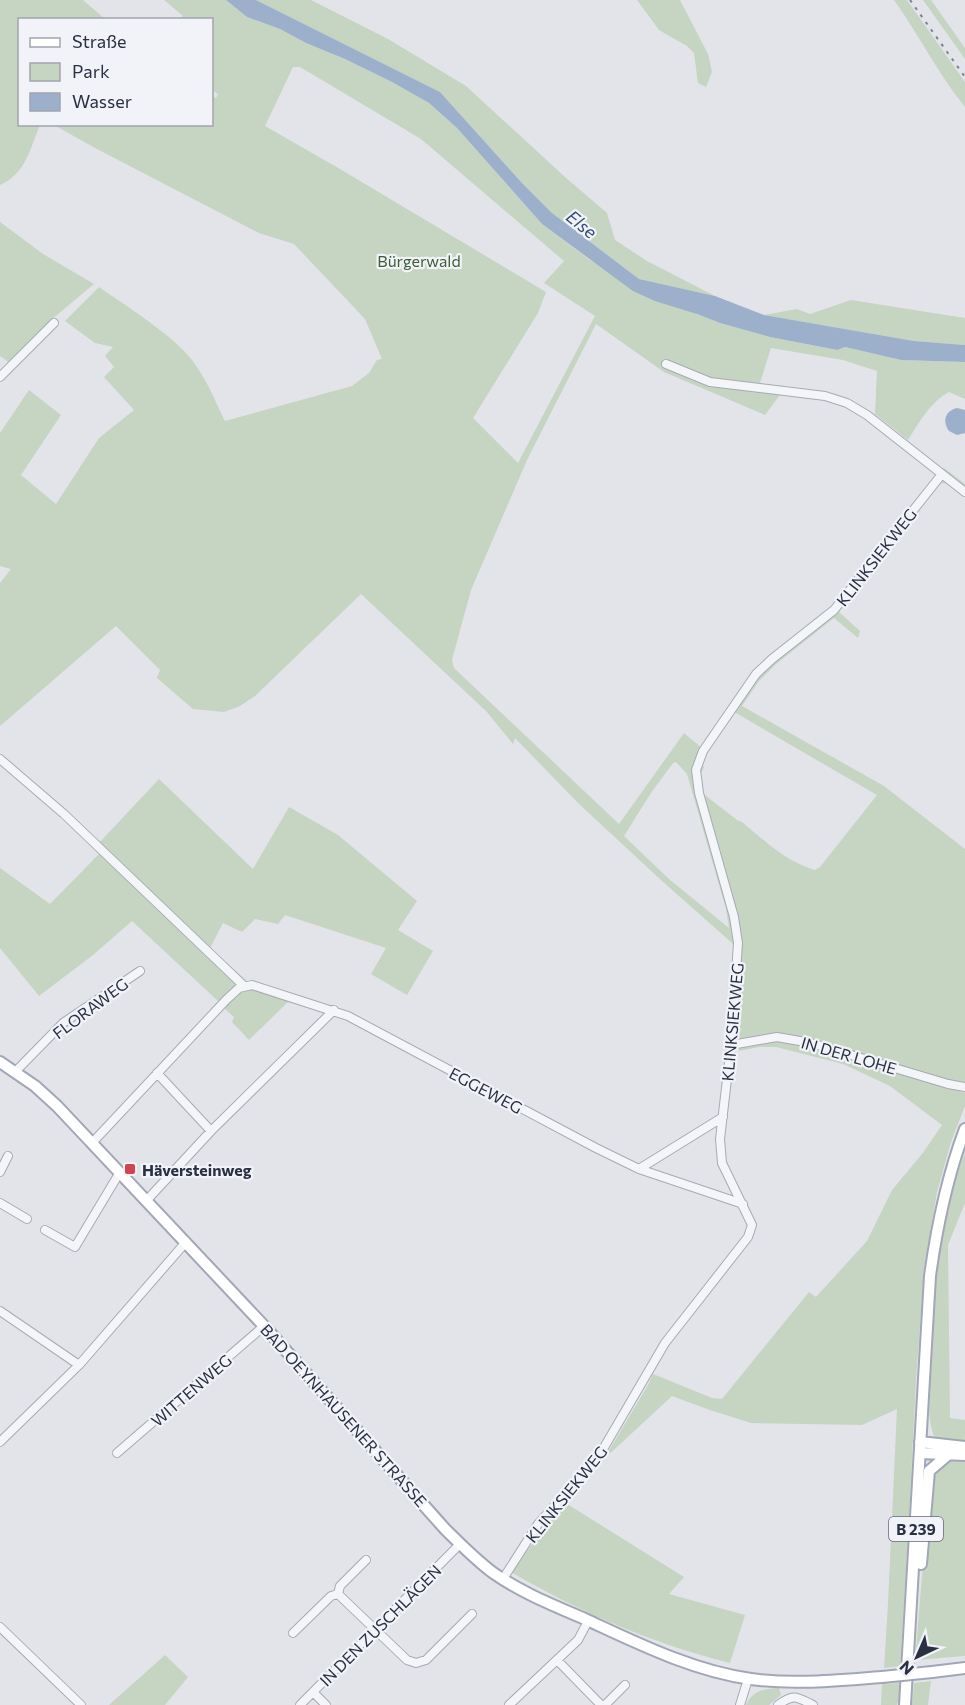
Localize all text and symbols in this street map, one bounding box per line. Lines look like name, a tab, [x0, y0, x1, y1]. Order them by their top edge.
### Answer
legend	[18, 18, 213, 126]
text: Straße	[72, 30, 127, 52]
text: Park	[72, 60, 110, 82]
text: Wasser	[72, 90, 132, 112]
water label: Else	[562, 205, 602, 243]
park label: Bürgerwald	[377, 251, 461, 270]
street label: KLINKSIEKWEG	[832, 504, 920, 610]
street label: KLINKSIEKWEG	[717, 962, 747, 1082]
street label: FLORAWEG	[49, 974, 131, 1042]
street label: IN DER LOHE	[799, 1032, 899, 1078]
street label: EGGEWEG	[446, 1063, 526, 1117]
place label: Häversteinweg	[142, 1160, 252, 1179]
marker: Häversteinweg	[123, 1162, 137, 1176]
street label: BAD OEYNHAUSENER STRASSE	[257, 1320, 431, 1510]
street label: WITTENWEG	[147, 1350, 235, 1430]
street label: KLINKSIEKWEG	[521, 1442, 611, 1546]
road number: B 239	[889, 1517, 943, 1541]
street label: IN DEN ZUSCHLÄGEN	[315, 1560, 445, 1690]
north arrow	[887, 1627, 947, 1687]
text: N	[895, 1657, 917, 1679]

